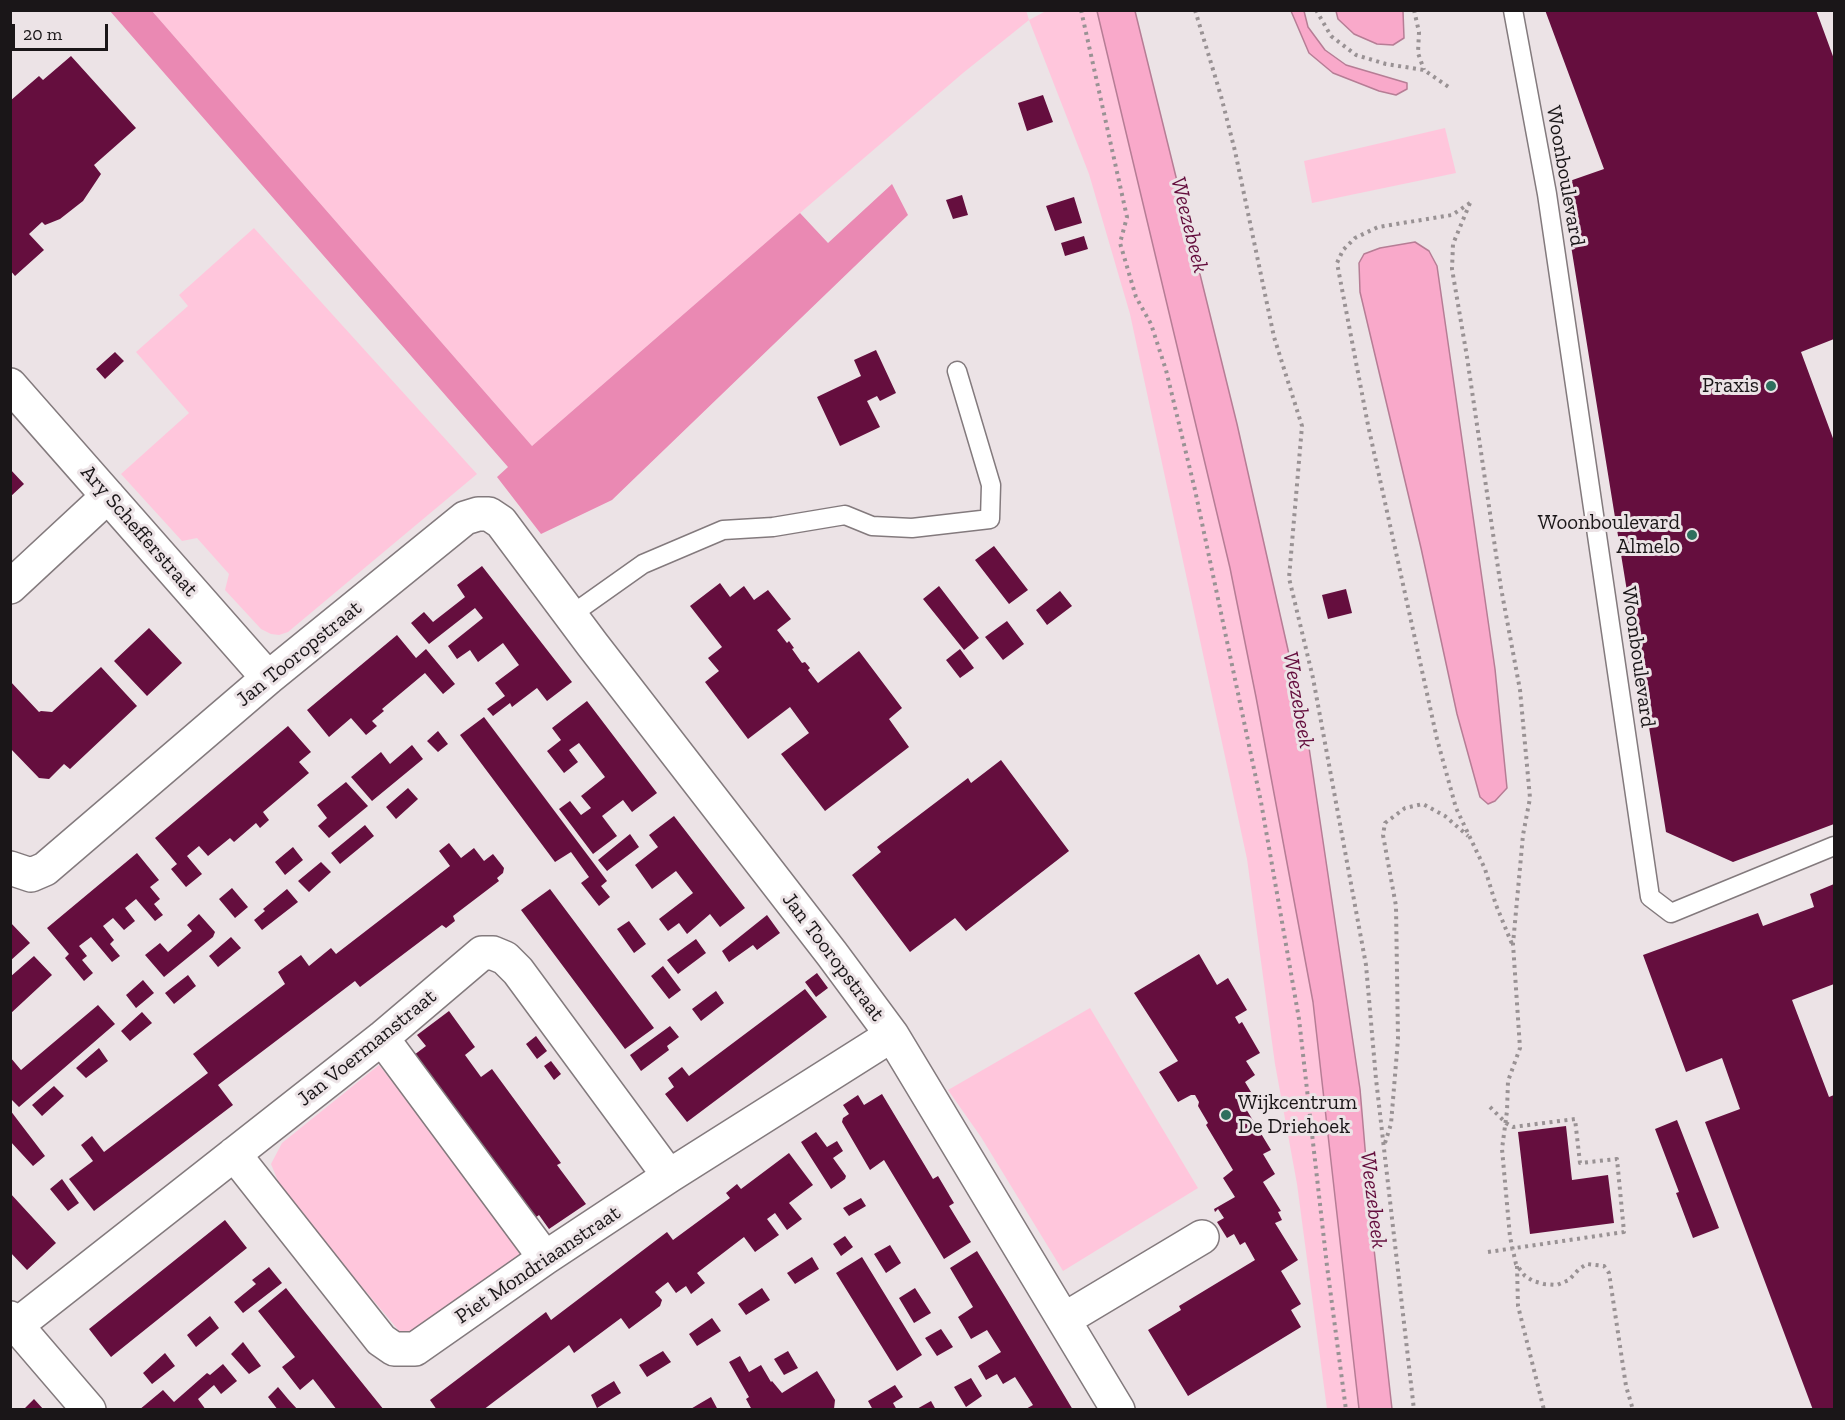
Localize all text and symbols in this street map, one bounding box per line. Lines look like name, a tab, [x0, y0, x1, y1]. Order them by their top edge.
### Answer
scale bar	[15, 12, 111, 50]
text: 20 m	[23, 23, 62, 45]
street label: Woonboulevard	[1540, 104, 1590, 248]
water label: Weezebeek	[1164, 174, 1214, 276]
place label: Praxis	[1702, 373, 1759, 399]
marker: Praxis	[1764, 379, 1778, 393]
street label: Ary Schefferstraat	[75, 460, 203, 602]
place label: Woonboulevard Almelo	[1538, 510, 1680, 560]
marker: Woonboulevard Almelo	[1685, 528, 1699, 542]
street label: Woonboulevard	[1616, 585, 1660, 729]
street label: Jan Tooropstraat	[231, 596, 367, 712]
water label: Weezebeek	[1277, 650, 1319, 750]
street label: Jan Tooropstraat	[777, 888, 889, 1026]
street label: Jan Voermanstraat	[292, 984, 442, 1112]
place label: Wijkcentrum De Driehoek	[1238, 1090, 1357, 1140]
marker: Wijkcentrum De Driehoek	[1219, 1108, 1233, 1122]
water label: Weezebeek	[1354, 1150, 1392, 1250]
street label: Piet Mondriaanstraat	[451, 1200, 625, 1330]

